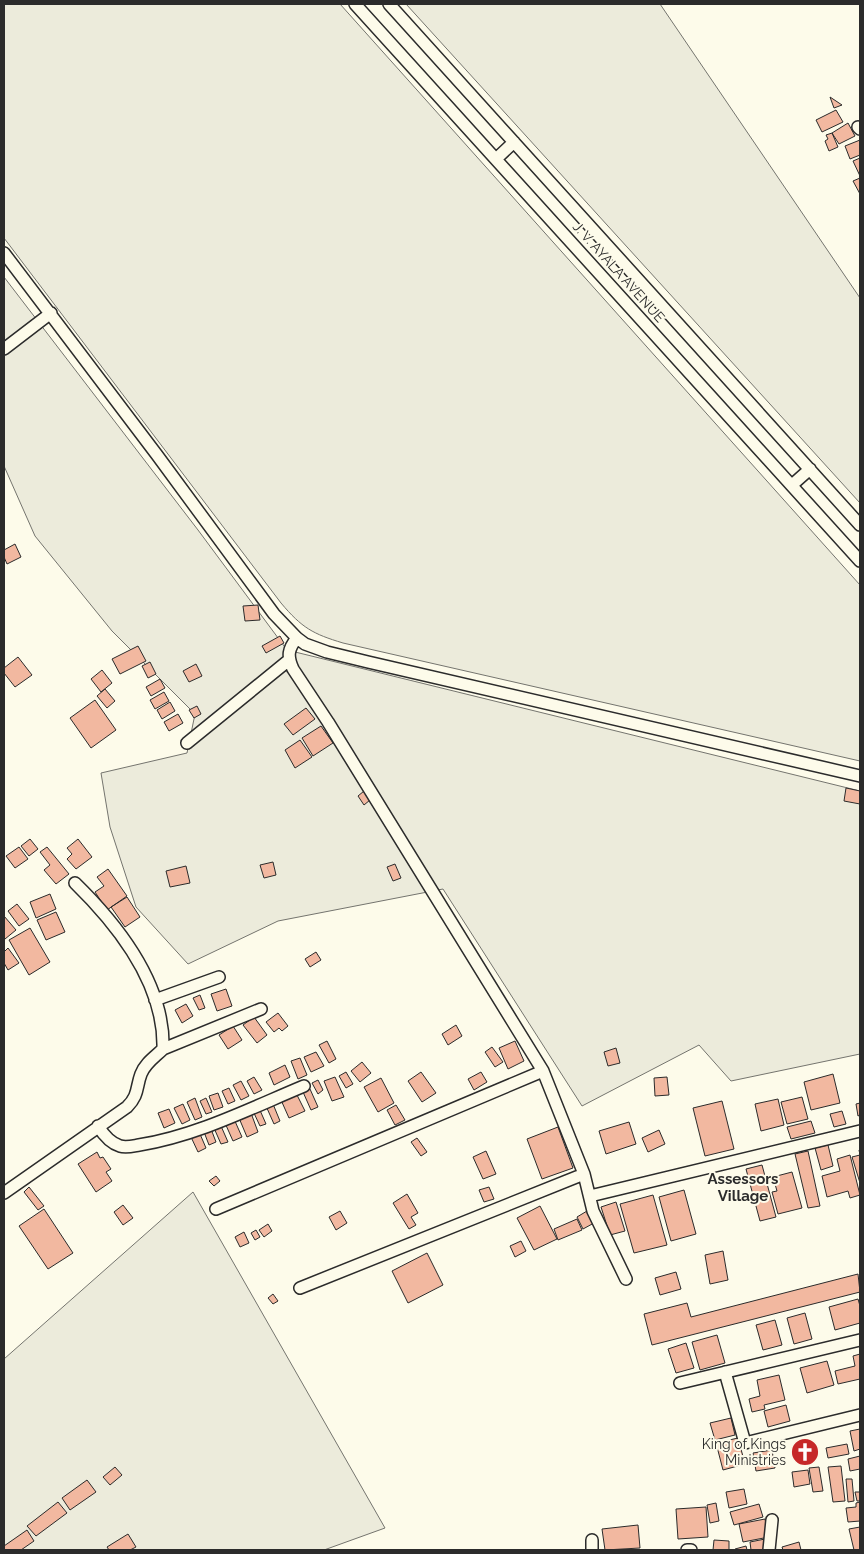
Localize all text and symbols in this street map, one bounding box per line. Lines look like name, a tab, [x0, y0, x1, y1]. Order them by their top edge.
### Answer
street label: J. V. AYALA AVENUE	[570, 219, 668, 325]
district label: Assessors Village	[708, 1170, 778, 1205]
place label: King of Kings Ministries	[702, 1436, 786, 1468]
church icon: King of Kings Ministries	[790, 1437, 820, 1467]

